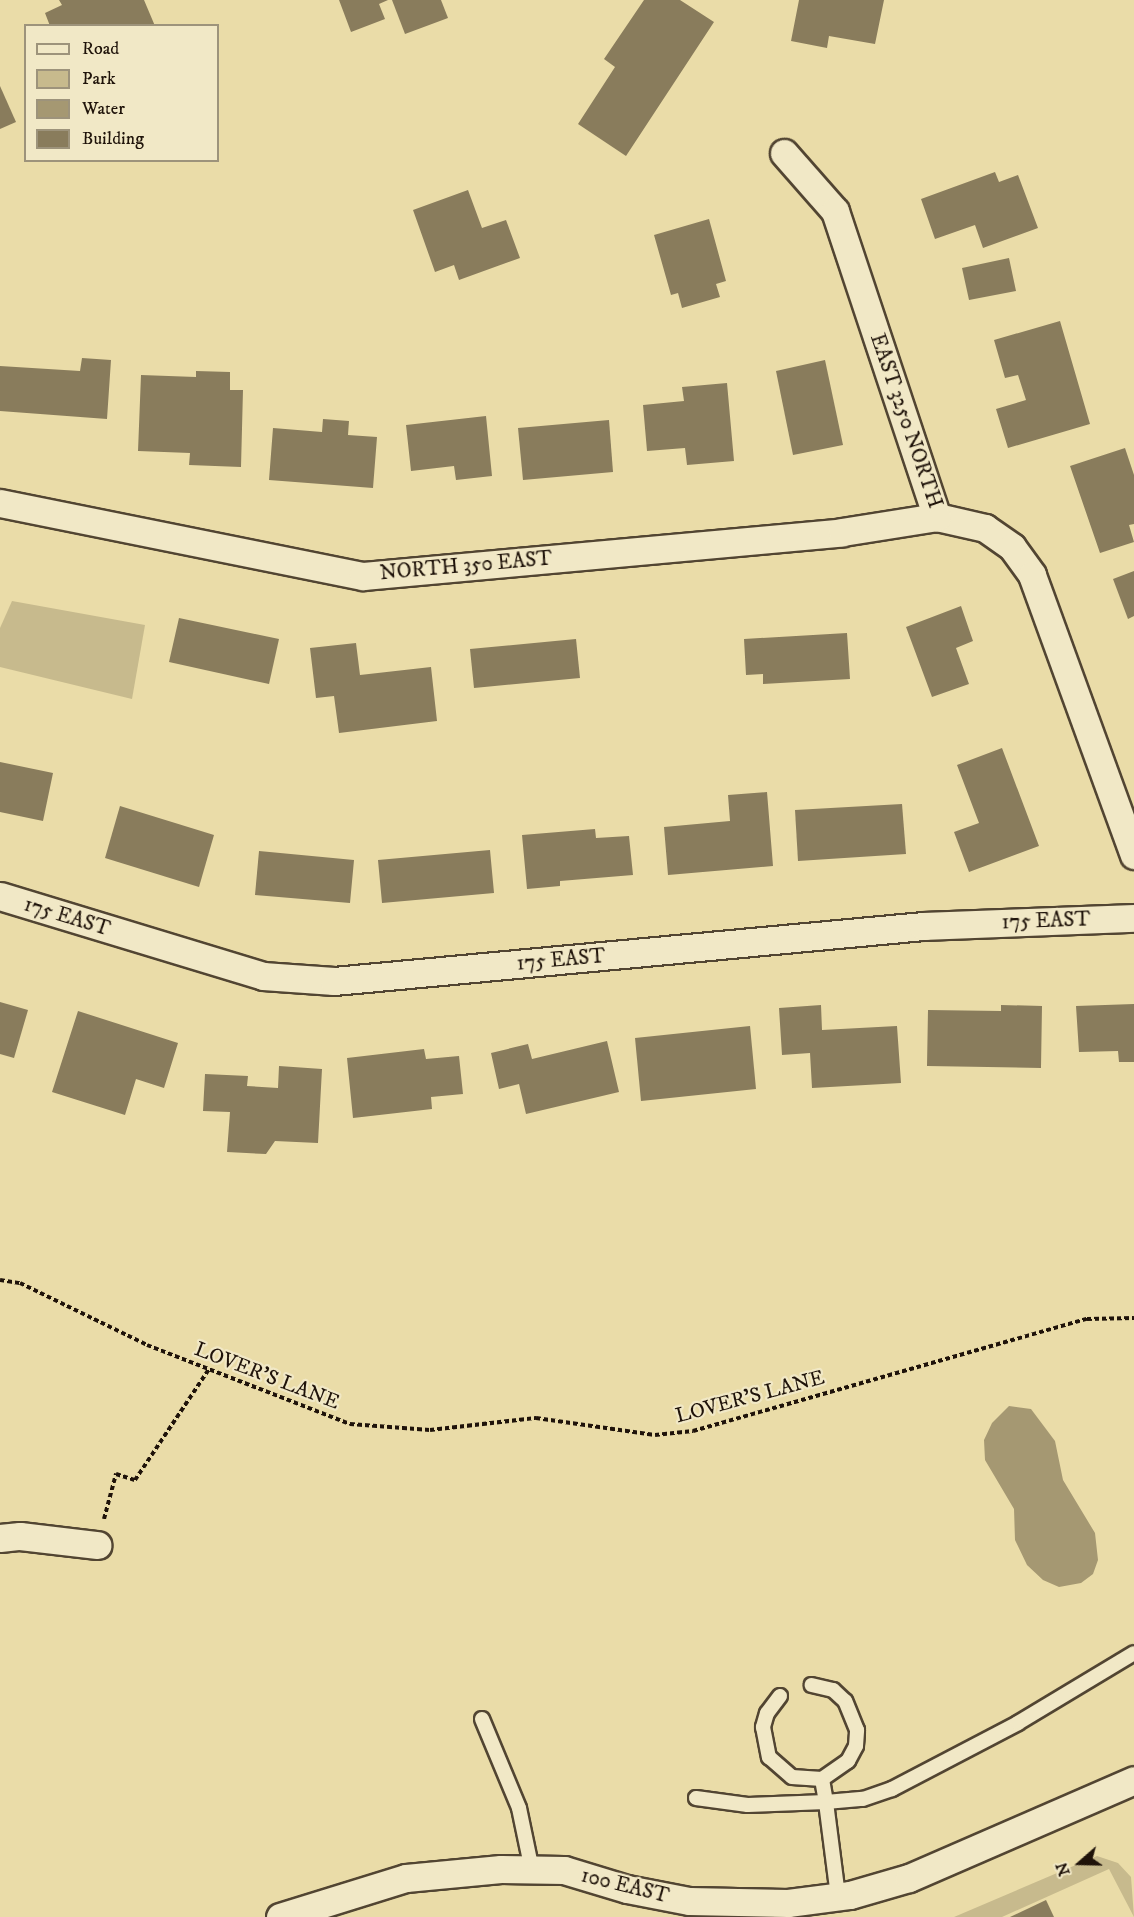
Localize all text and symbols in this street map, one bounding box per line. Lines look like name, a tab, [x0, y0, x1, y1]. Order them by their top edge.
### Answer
legend	[24, 24, 219, 162]
text: Road	[82, 38, 119, 60]
text: Park	[82, 68, 116, 90]
text: Water	[82, 98, 125, 120]
text: Building	[82, 128, 144, 150]
street label: EAST 3250 NORTH	[864, 330, 948, 512]
street label: NORTH 350 EAST	[379, 546, 553, 586]
street label: 175 EAST	[21, 892, 113, 942]
street label: 175 EAST	[1001, 907, 1091, 935]
street label: 175 EAST	[516, 944, 606, 976]
street label: LOVER'S LANE	[191, 1337, 343, 1415]
street label: LOVER'S LANE	[673, 1365, 827, 1429]
north arrow	[1050, 1833, 1110, 1893]
text: N	[1051, 1860, 1075, 1879]
street label: 100 EAST	[578, 1863, 672, 1909]

